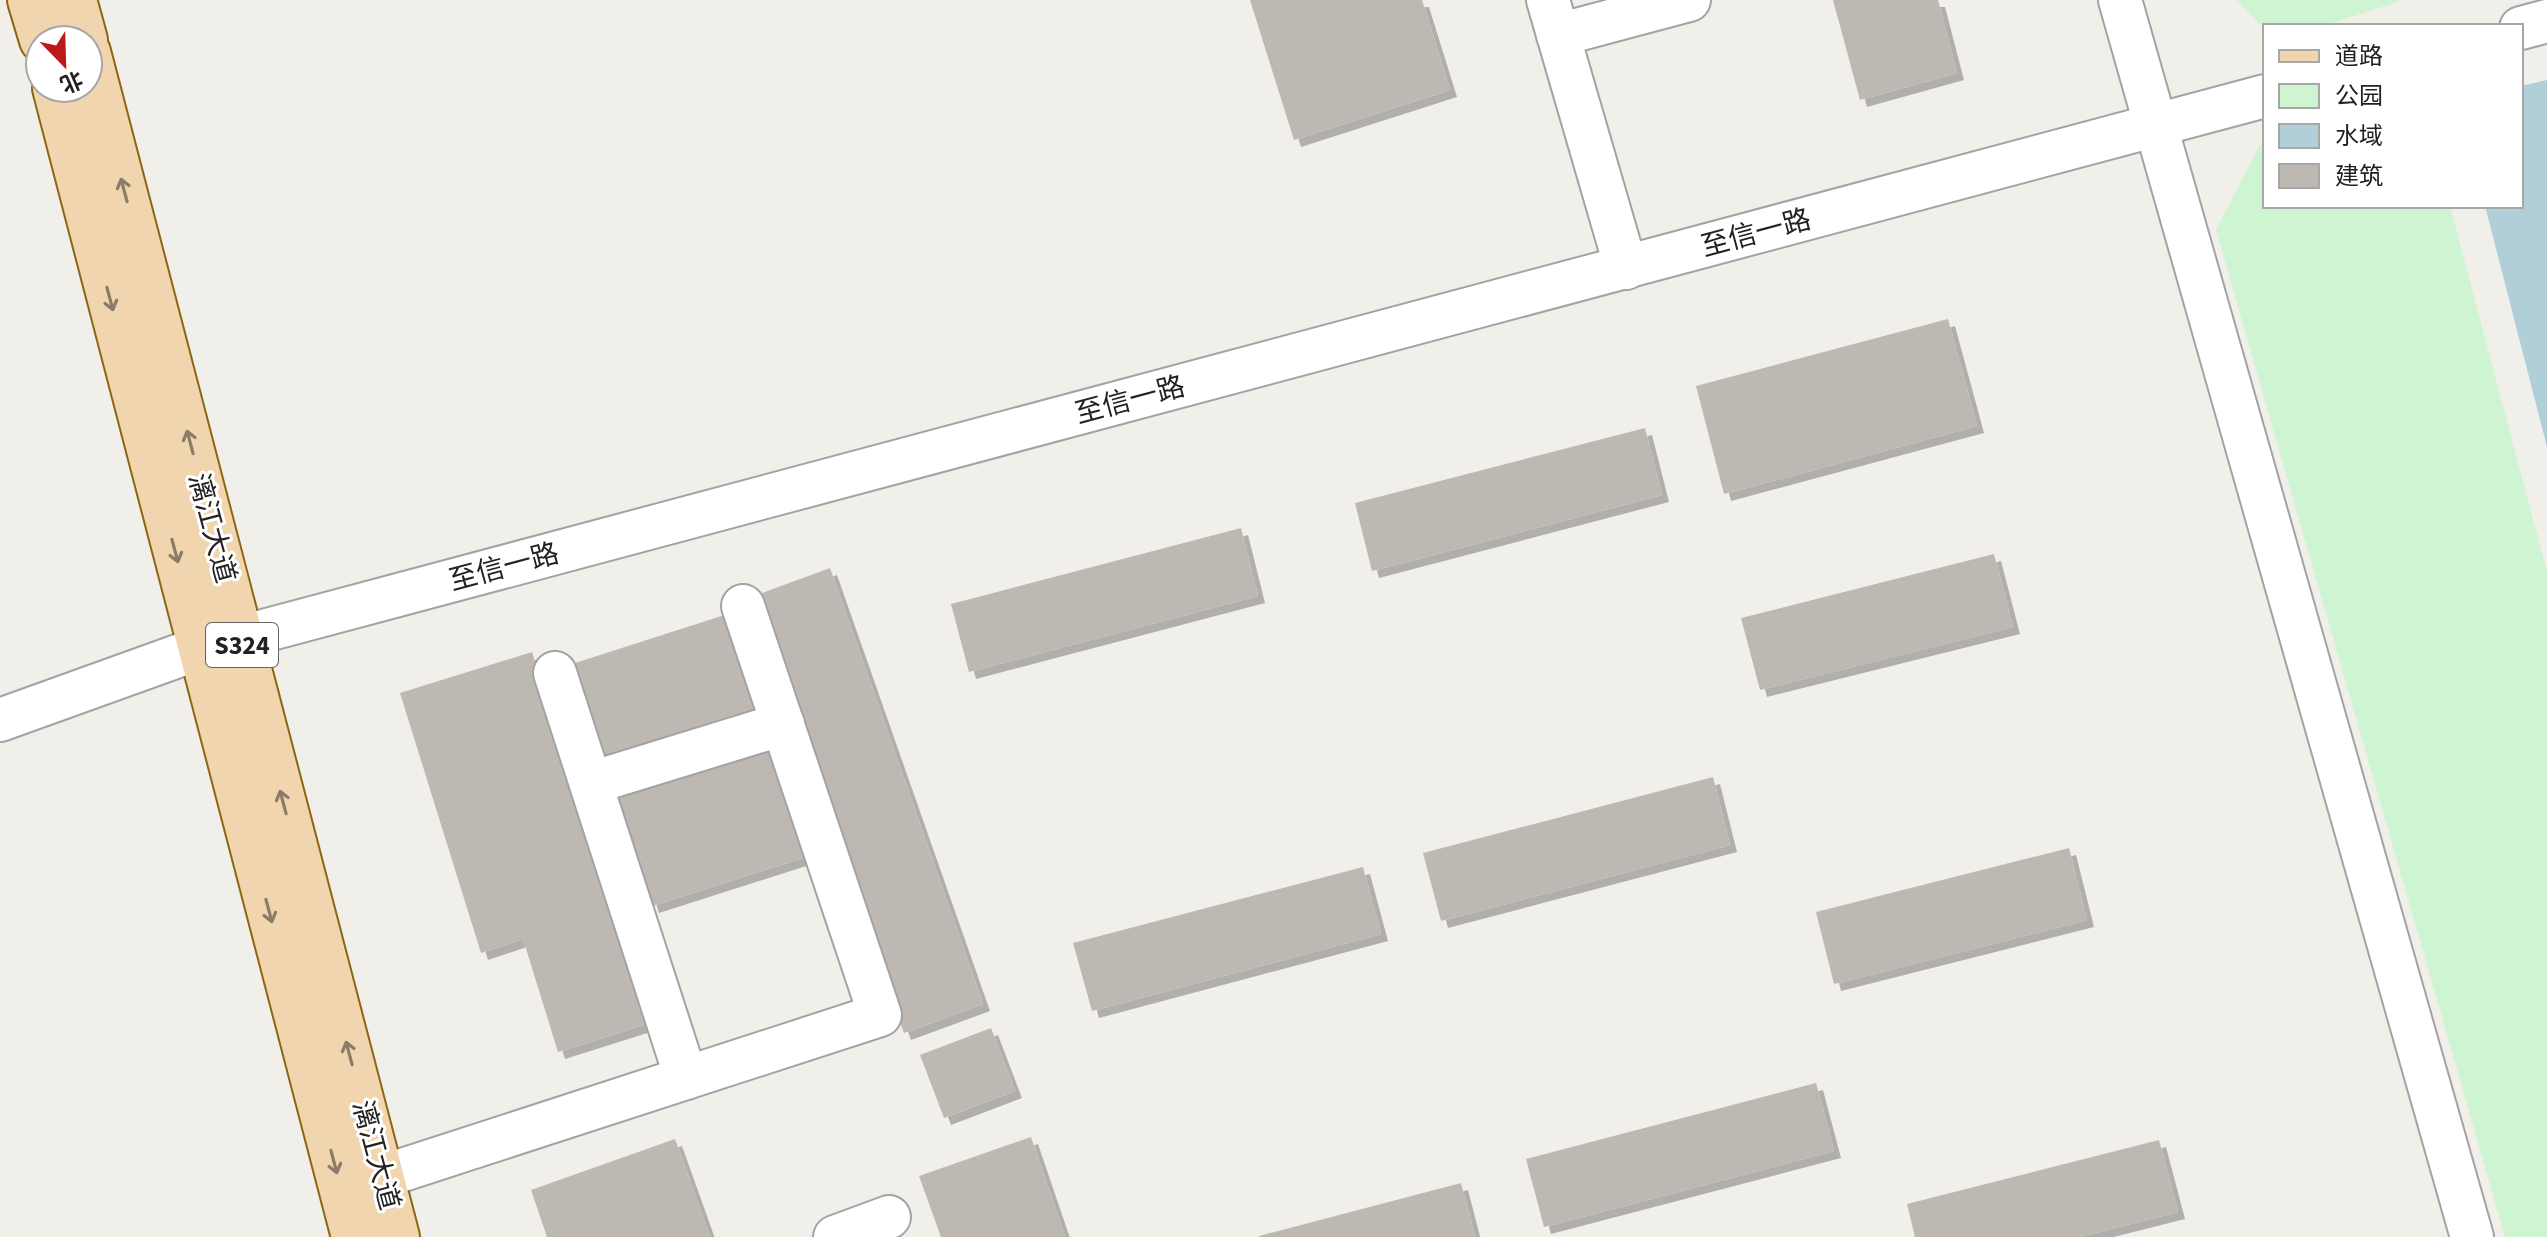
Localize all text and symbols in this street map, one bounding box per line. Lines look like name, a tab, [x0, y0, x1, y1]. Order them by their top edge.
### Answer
north arrow	[24, 24, 104, 104]
legend	[2263, 24, 2523, 208]
text: 道路	[2335, 39, 2383, 74]
text: 北	[55, 62, 88, 101]
text: 公园	[2335, 79, 2383, 114]
text: 水域	[2335, 119, 2383, 154]
text: 建筑	[2335, 159, 2383, 194]
one-way arrow	[115, 178, 130, 203]
street label: 至信一路	[1697, 199, 1815, 267]
one-way arrow	[103, 286, 118, 311]
street label: 至信一路	[1071, 366, 1189, 434]
one-way arrow	[181, 429, 196, 455]
street label: 漓江大道	[178, 469, 246, 587]
street label: 至信一路	[445, 533, 563, 601]
one-way arrow	[168, 537, 183, 563]
road number: S324	[206, 623, 278, 667]
one-way arrow	[275, 789, 290, 815]
one-way arrow	[262, 897, 277, 923]
one-way arrow	[340, 1041, 355, 1067]
street label: 漓江大道	[342, 1096, 410, 1214]
one-way arrow	[328, 1149, 343, 1175]

